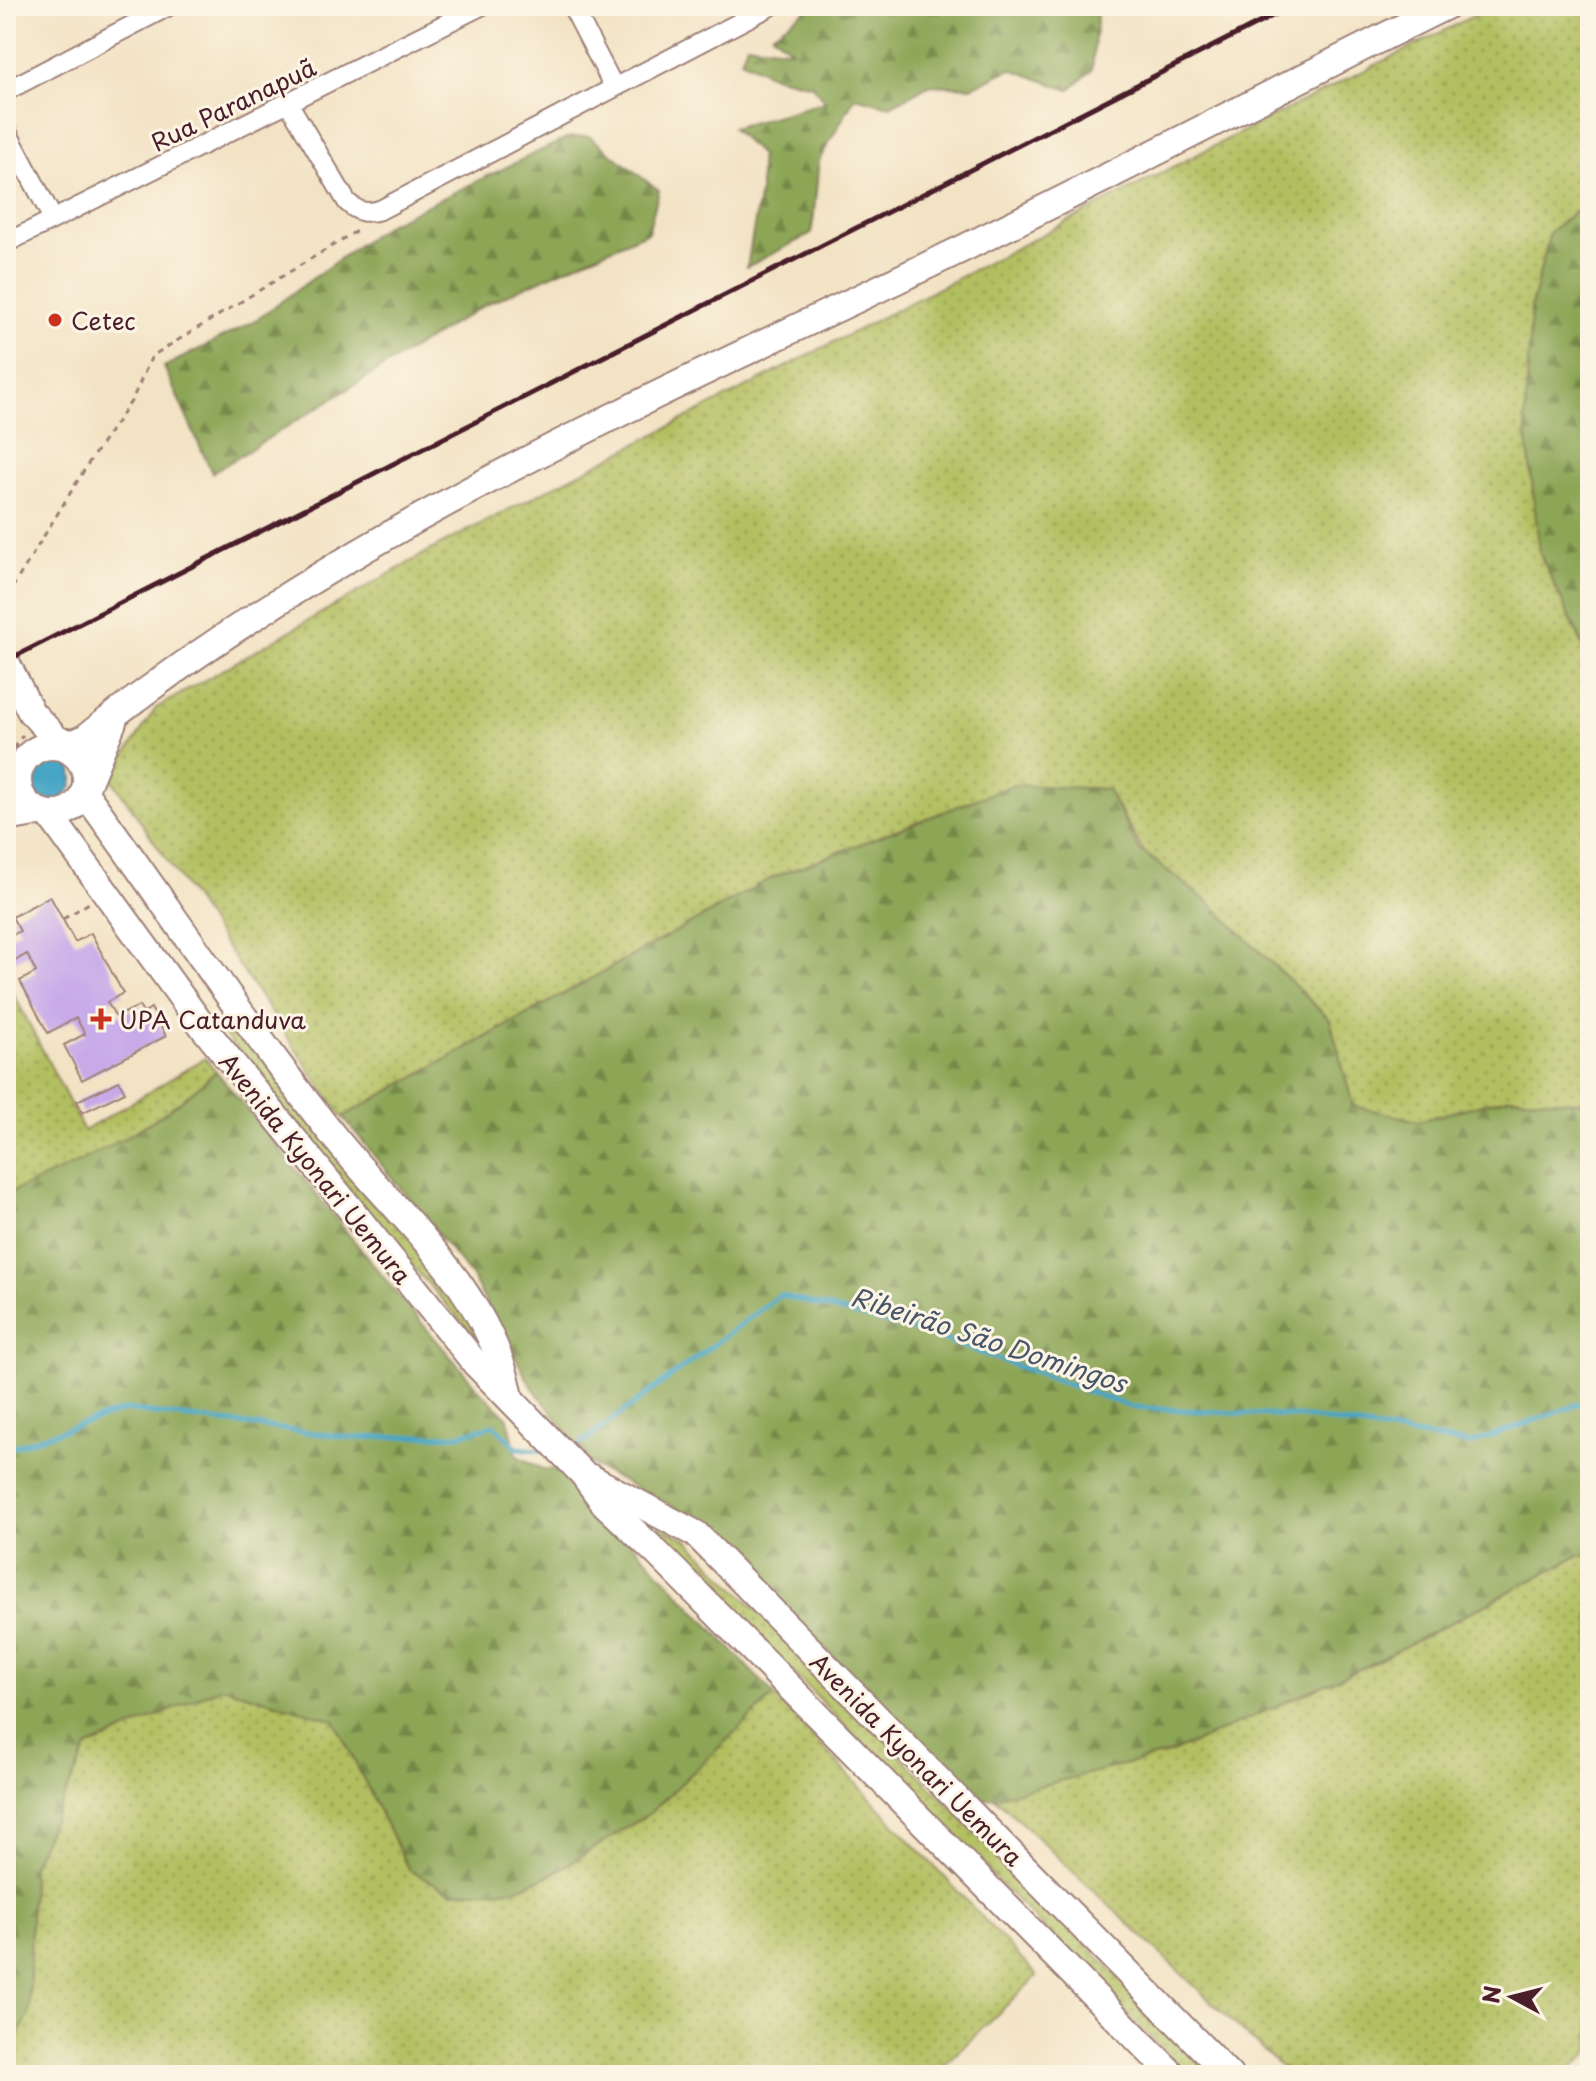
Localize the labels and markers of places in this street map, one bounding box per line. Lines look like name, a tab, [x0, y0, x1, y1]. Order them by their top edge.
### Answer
place label: Cetec	[71, 302, 136, 338]
marker: Cetec	[46, 311, 64, 329]
place label: UPA Catanduva	[119, 1001, 306, 1037]
marker: UPA Catanduva	[90, 1008, 112, 1030]

